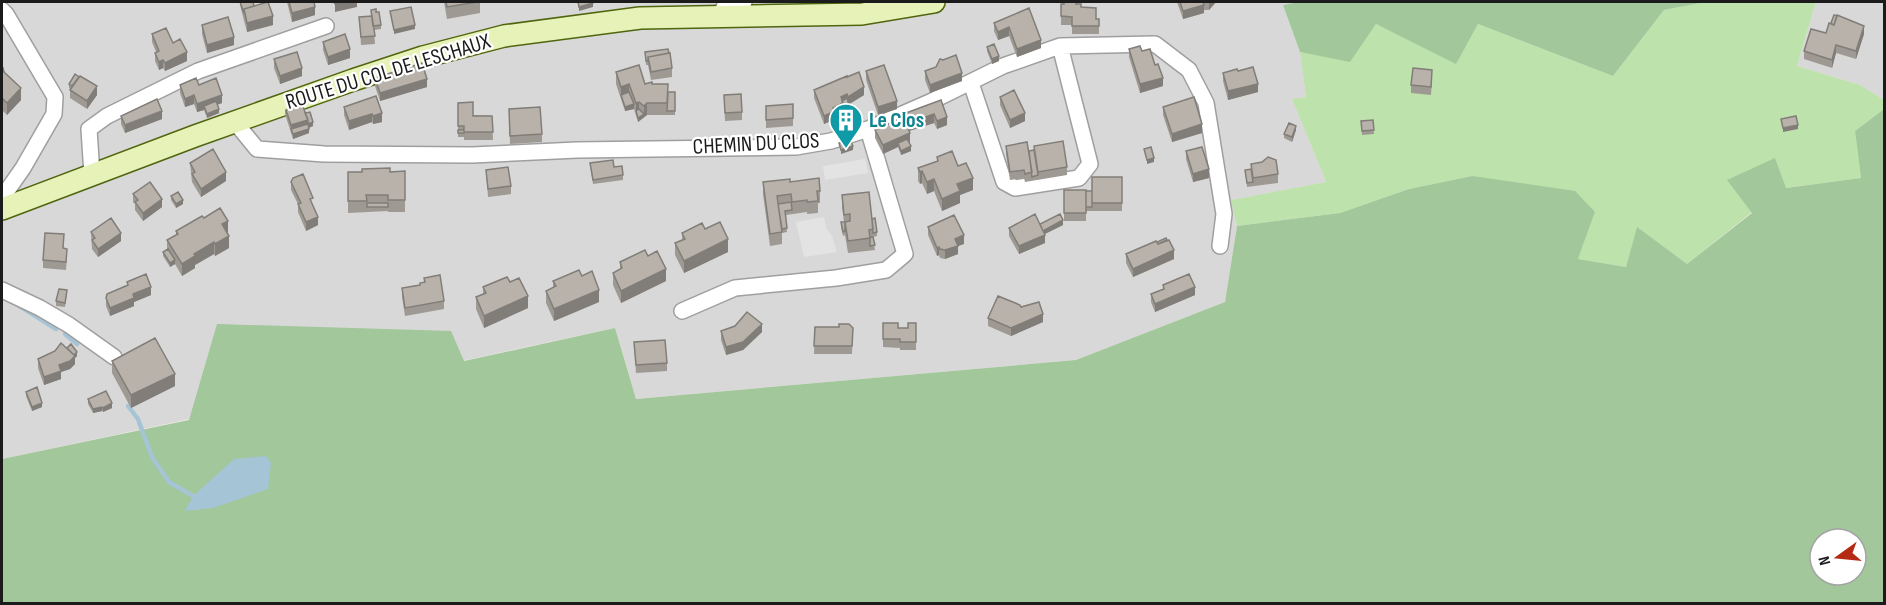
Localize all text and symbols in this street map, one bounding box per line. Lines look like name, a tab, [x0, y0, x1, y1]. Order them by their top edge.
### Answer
street label: ROUTE DU COL DE LESCHAUX	[282, 28, 494, 116]
building icon: Le Clos	[828, 102, 864, 149]
place label: Le Clos	[869, 107, 924, 134]
street label: CHEMIN DU CLOS	[692, 127, 820, 161]
north arrow	[1808, 527, 1868, 587]
text: N	[1815, 554, 1835, 567]

